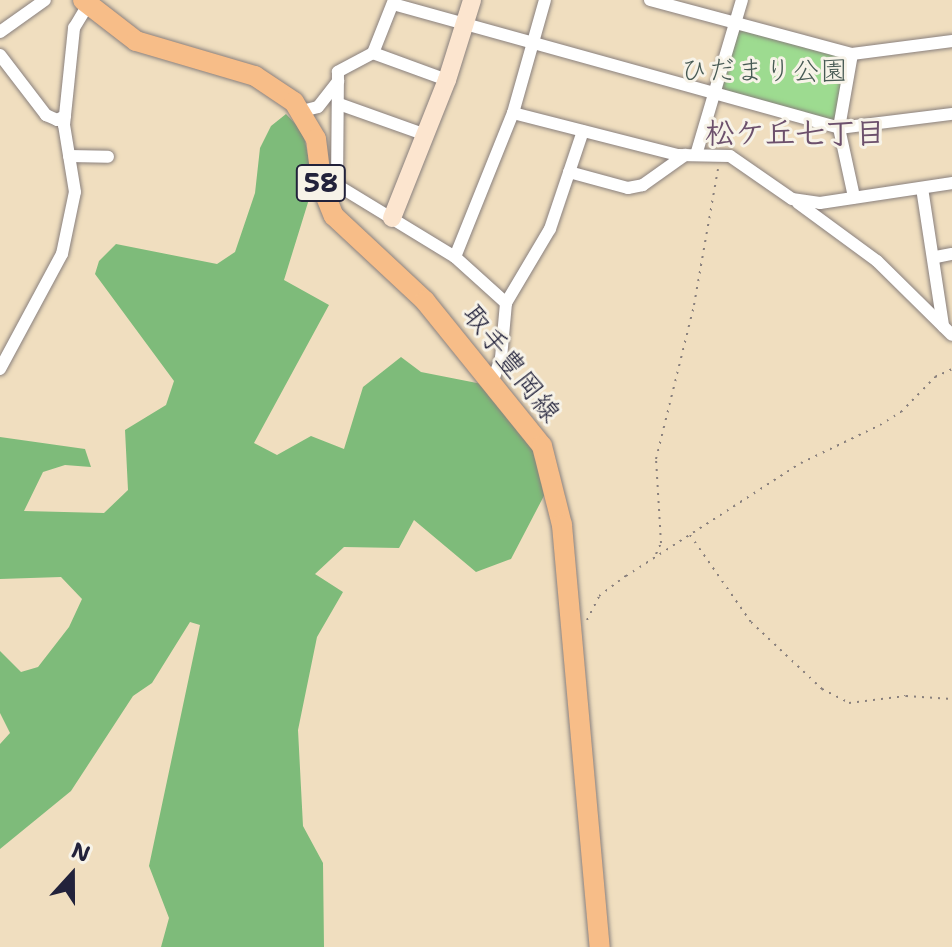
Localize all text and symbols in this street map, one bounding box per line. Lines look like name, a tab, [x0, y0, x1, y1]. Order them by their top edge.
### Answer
park label: ひだまり公園	[680, 53, 848, 87]
district label: 松ケ丘七丁目	[705, 115, 885, 151]
road number: 58	[295, 161, 347, 205]
street label: 取手豊岡線	[456, 297, 568, 429]
north arrow	[32, 835, 112, 915]
text: N	[67, 835, 94, 869]

